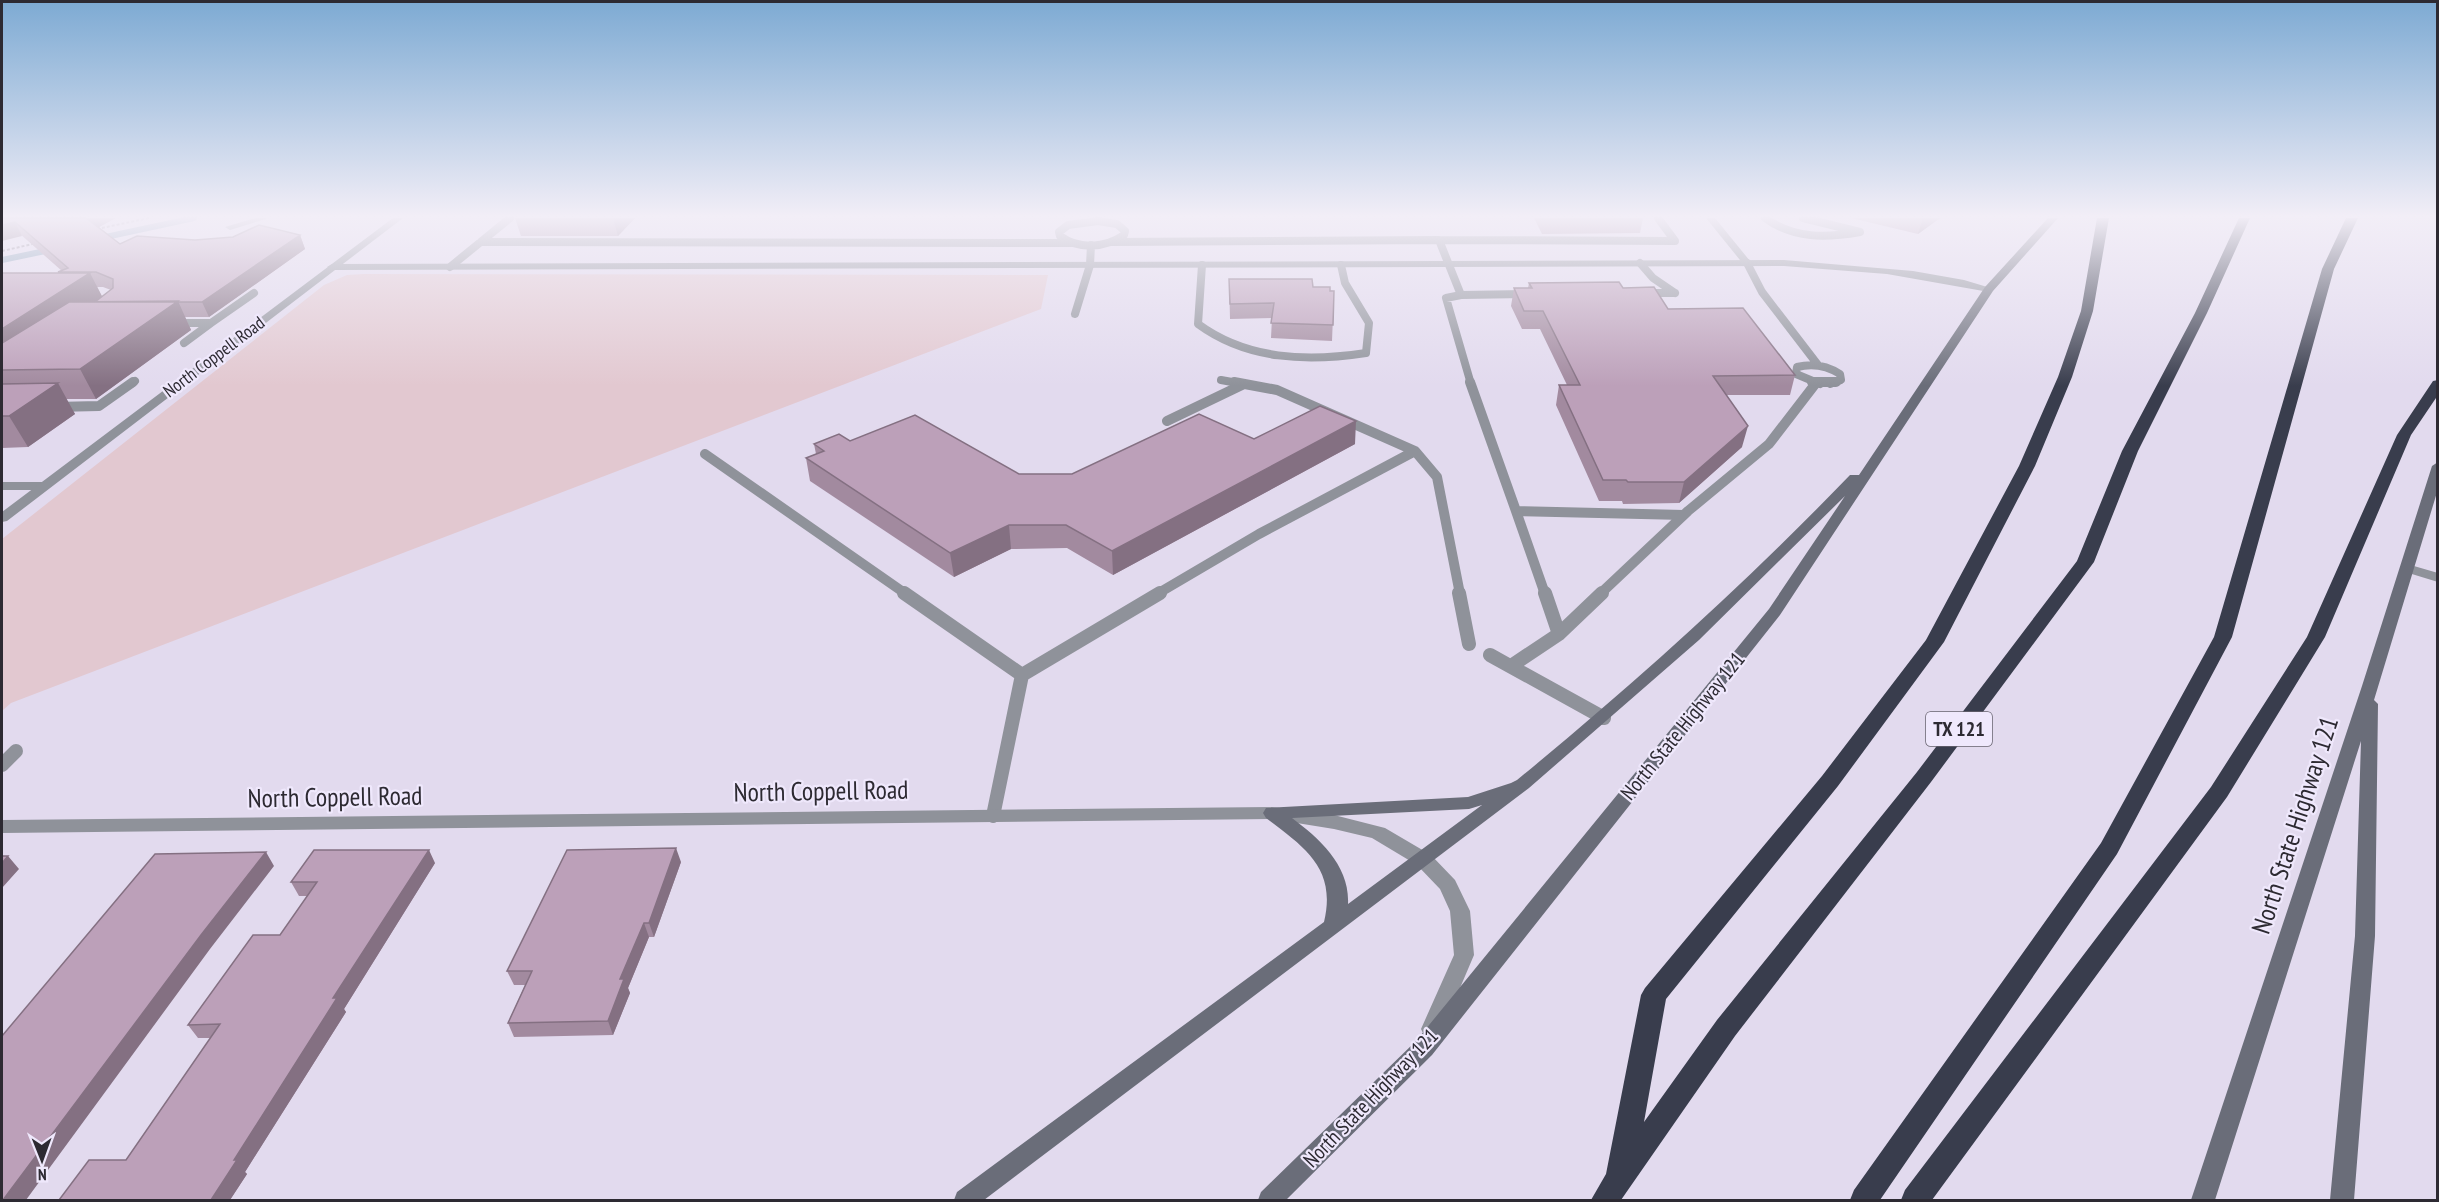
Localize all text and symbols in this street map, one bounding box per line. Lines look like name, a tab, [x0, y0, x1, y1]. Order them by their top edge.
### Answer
street label: North Coppell Road	[158, 311, 269, 402]
street label: North State Highway 121	[1615, 646, 1751, 805]
road number: TX 121	[1926, 712, 1992, 746]
street label: North State Highway 121	[2244, 712, 2345, 938]
street label: North Coppell Road	[733, 772, 909, 809]
street label: North Coppell Road	[247, 778, 423, 815]
street label: North State Highway 121	[1297, 1022, 1444, 1173]
north arrow	[12, 1130, 72, 1190]
text: N	[38, 1165, 47, 1185]

